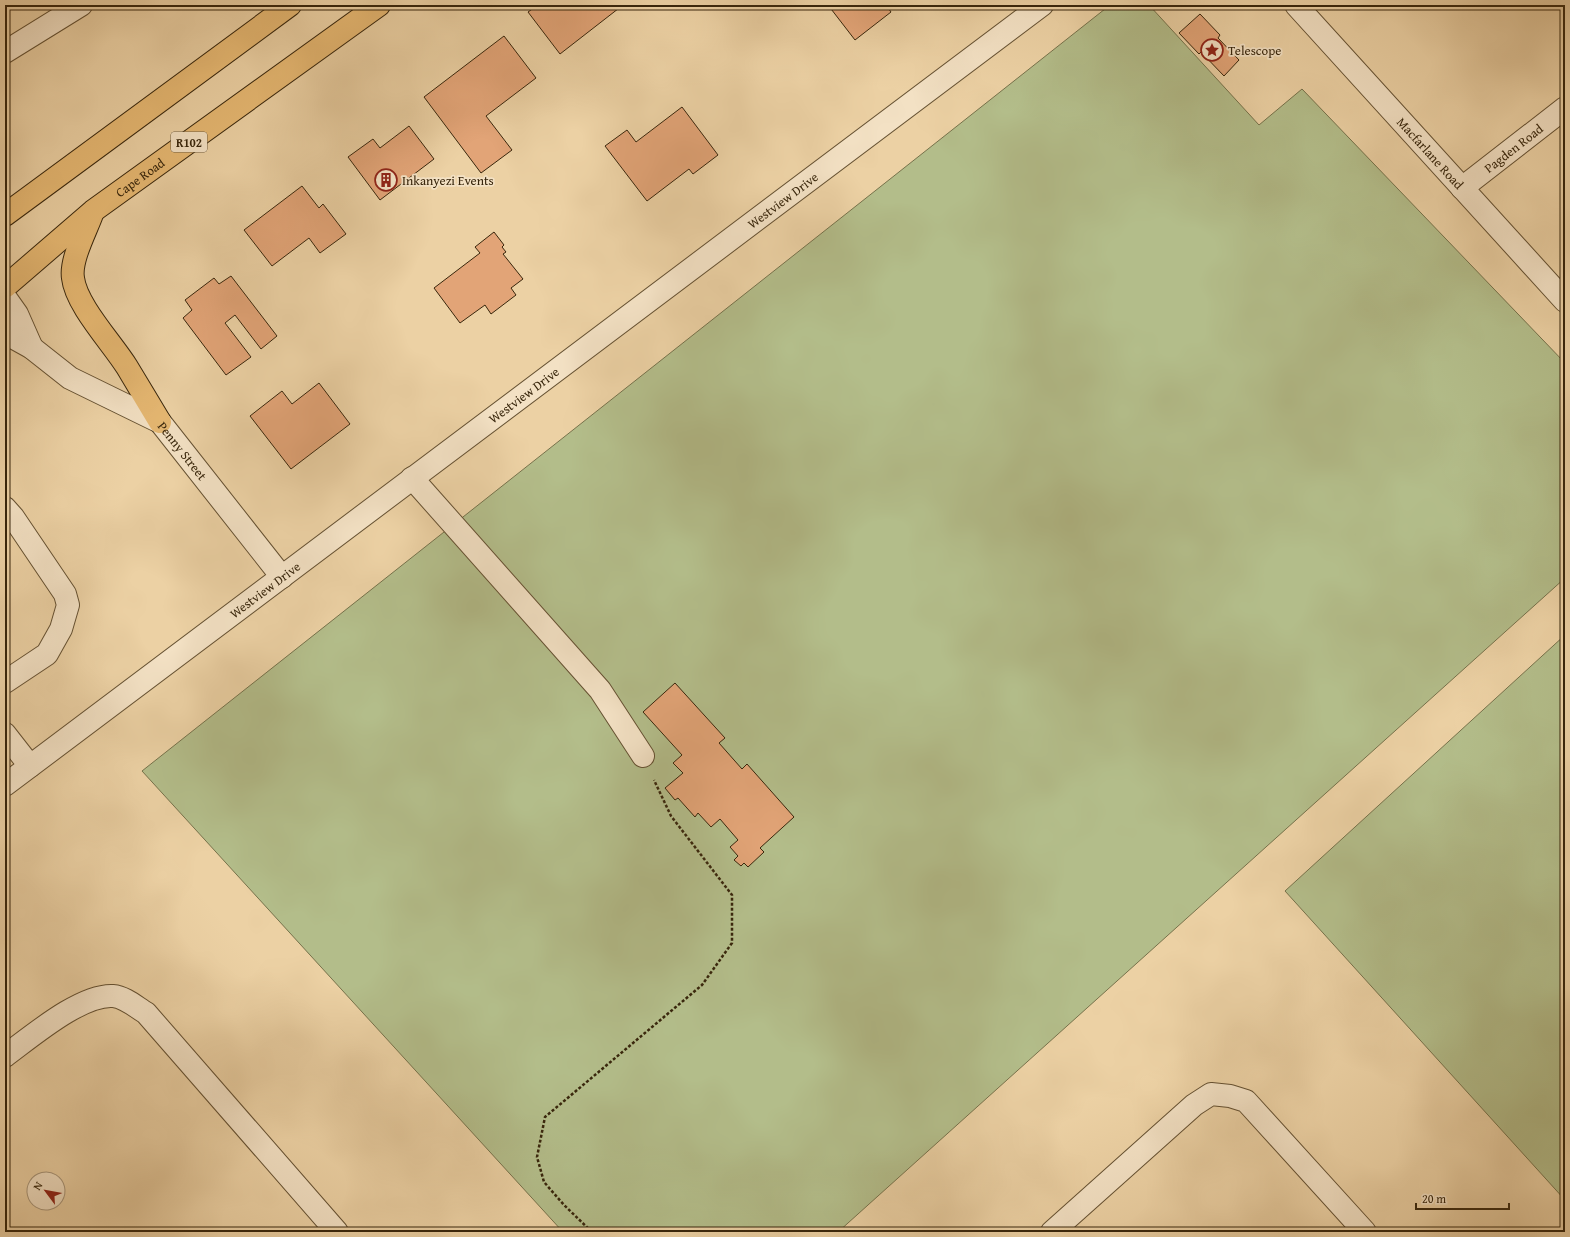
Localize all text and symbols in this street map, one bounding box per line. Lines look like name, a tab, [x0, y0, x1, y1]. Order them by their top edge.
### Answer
place icon: Telescope	[1199, 37, 1225, 63]
place label: Telescope	[1228, 41, 1281, 60]
street label: Macfarlane Road	[1393, 113, 1468, 193]
street label: Pagden Road	[1480, 119, 1547, 177]
road number: R102	[171, 132, 207, 152]
street label: Cape Road	[111, 153, 168, 201]
building icon: Inkanyezi Events	[373, 167, 399, 193]
street label: Westview Drive	[743, 167, 822, 233]
place label: Inkanyezi Events	[402, 171, 494, 190]
street label: Westview Drive	[484, 362, 563, 428]
street label: Penny Street	[153, 417, 212, 484]
street label: Westview Drive	[225, 557, 304, 622]
north arrow	[26, 1171, 66, 1211]
text: N	[29, 1178, 47, 1193]
scale bar	[1416, 1185, 1509, 1211]
text: 20 m	[1422, 1190, 1446, 1207]

